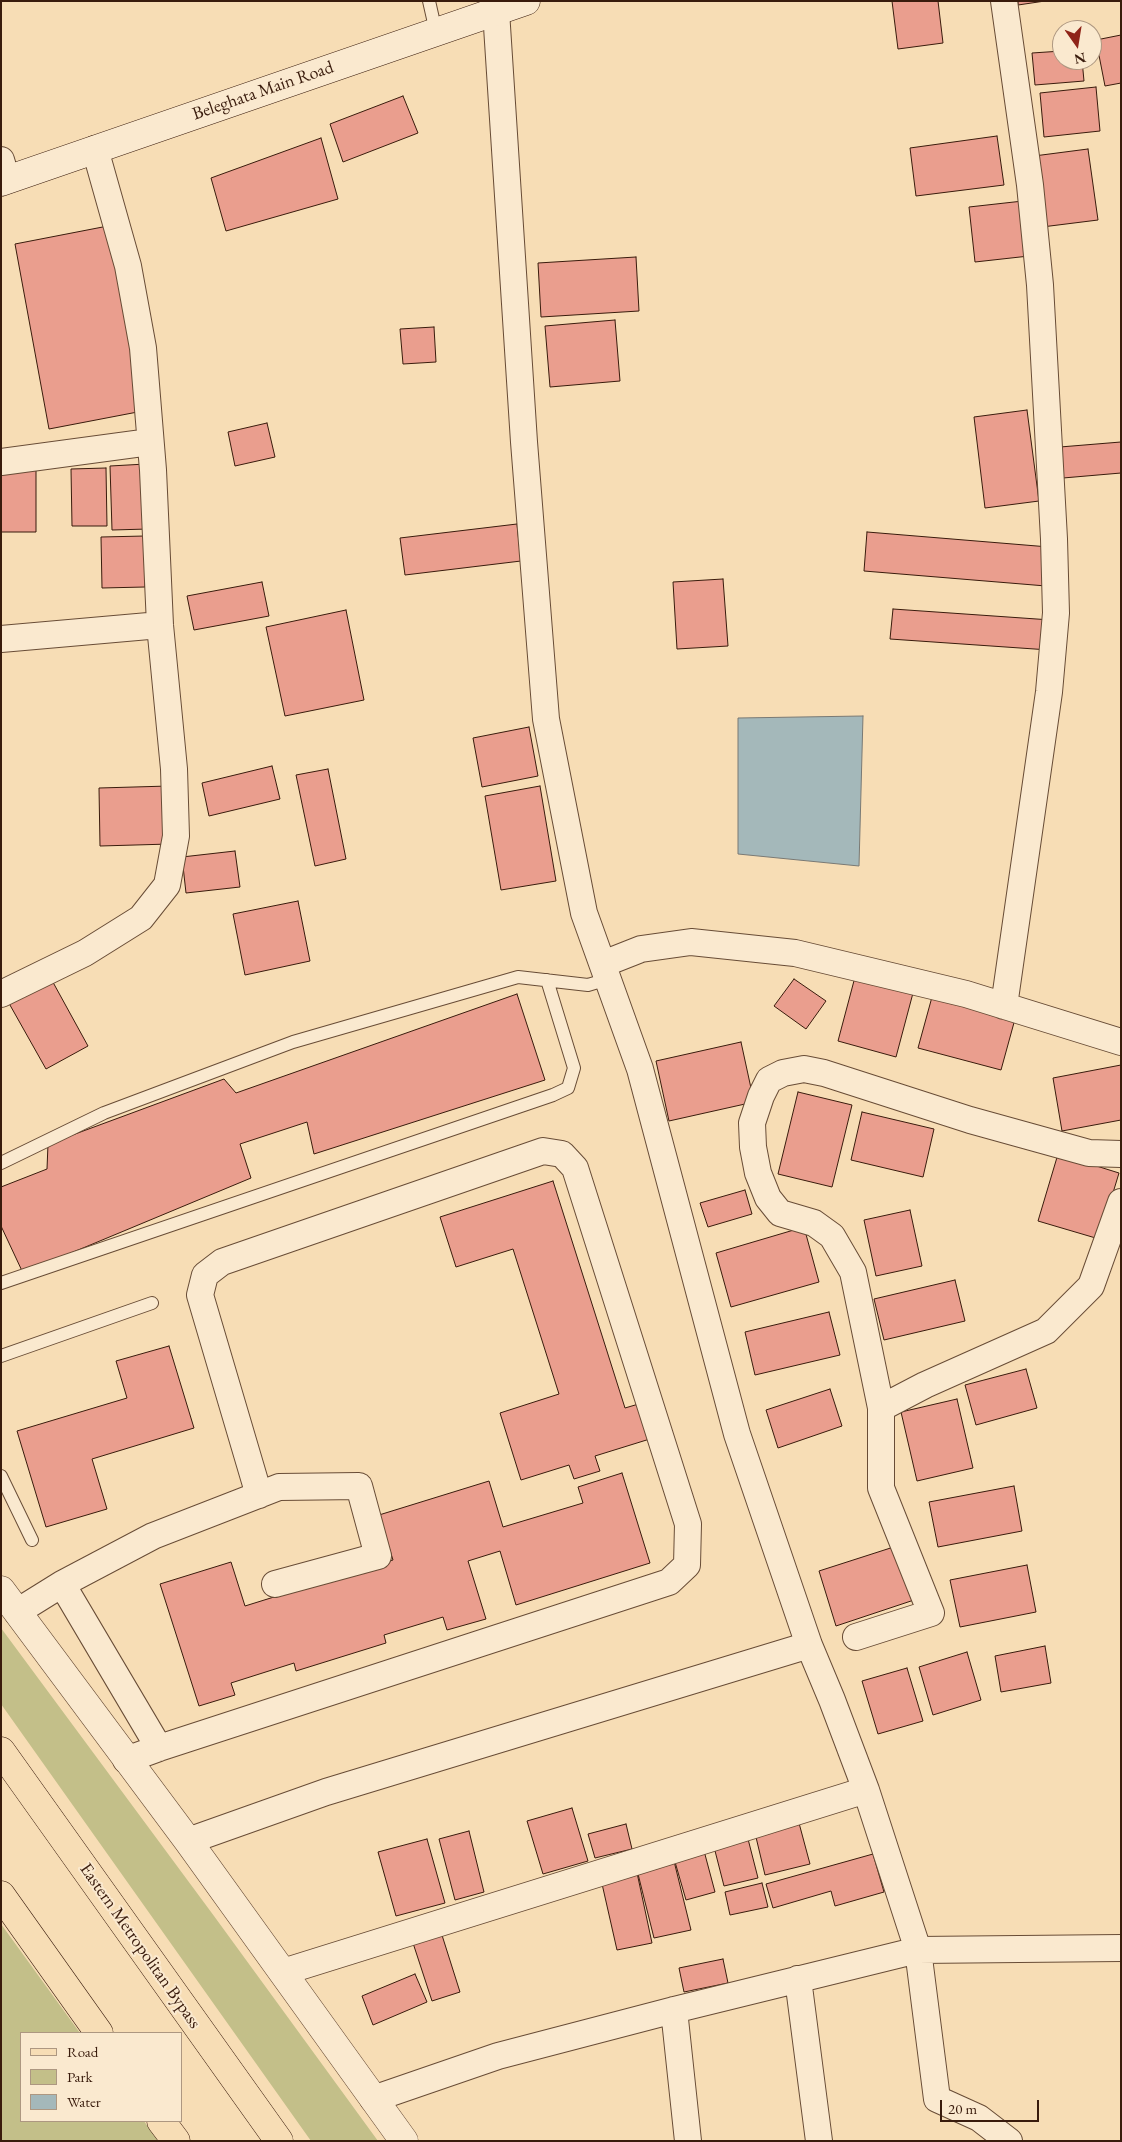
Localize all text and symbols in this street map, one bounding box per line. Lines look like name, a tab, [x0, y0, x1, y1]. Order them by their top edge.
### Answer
north arrow	[1052, 20, 1102, 70]
text: N	[1073, 49, 1088, 69]
street label: Beleghata Main Road	[190, 57, 336, 125]
street label: Eastern Metropolitan Bypass	[75, 1859, 205, 2033]
legend	[20, 2032, 182, 2122]
text: Road	[67, 2042, 98, 2061]
text: Park	[67, 2067, 93, 2086]
scale bar	[942, 2090, 1041, 2122]
text: Water	[67, 2092, 101, 2111]
text: 20 m	[948, 2099, 977, 2118]

